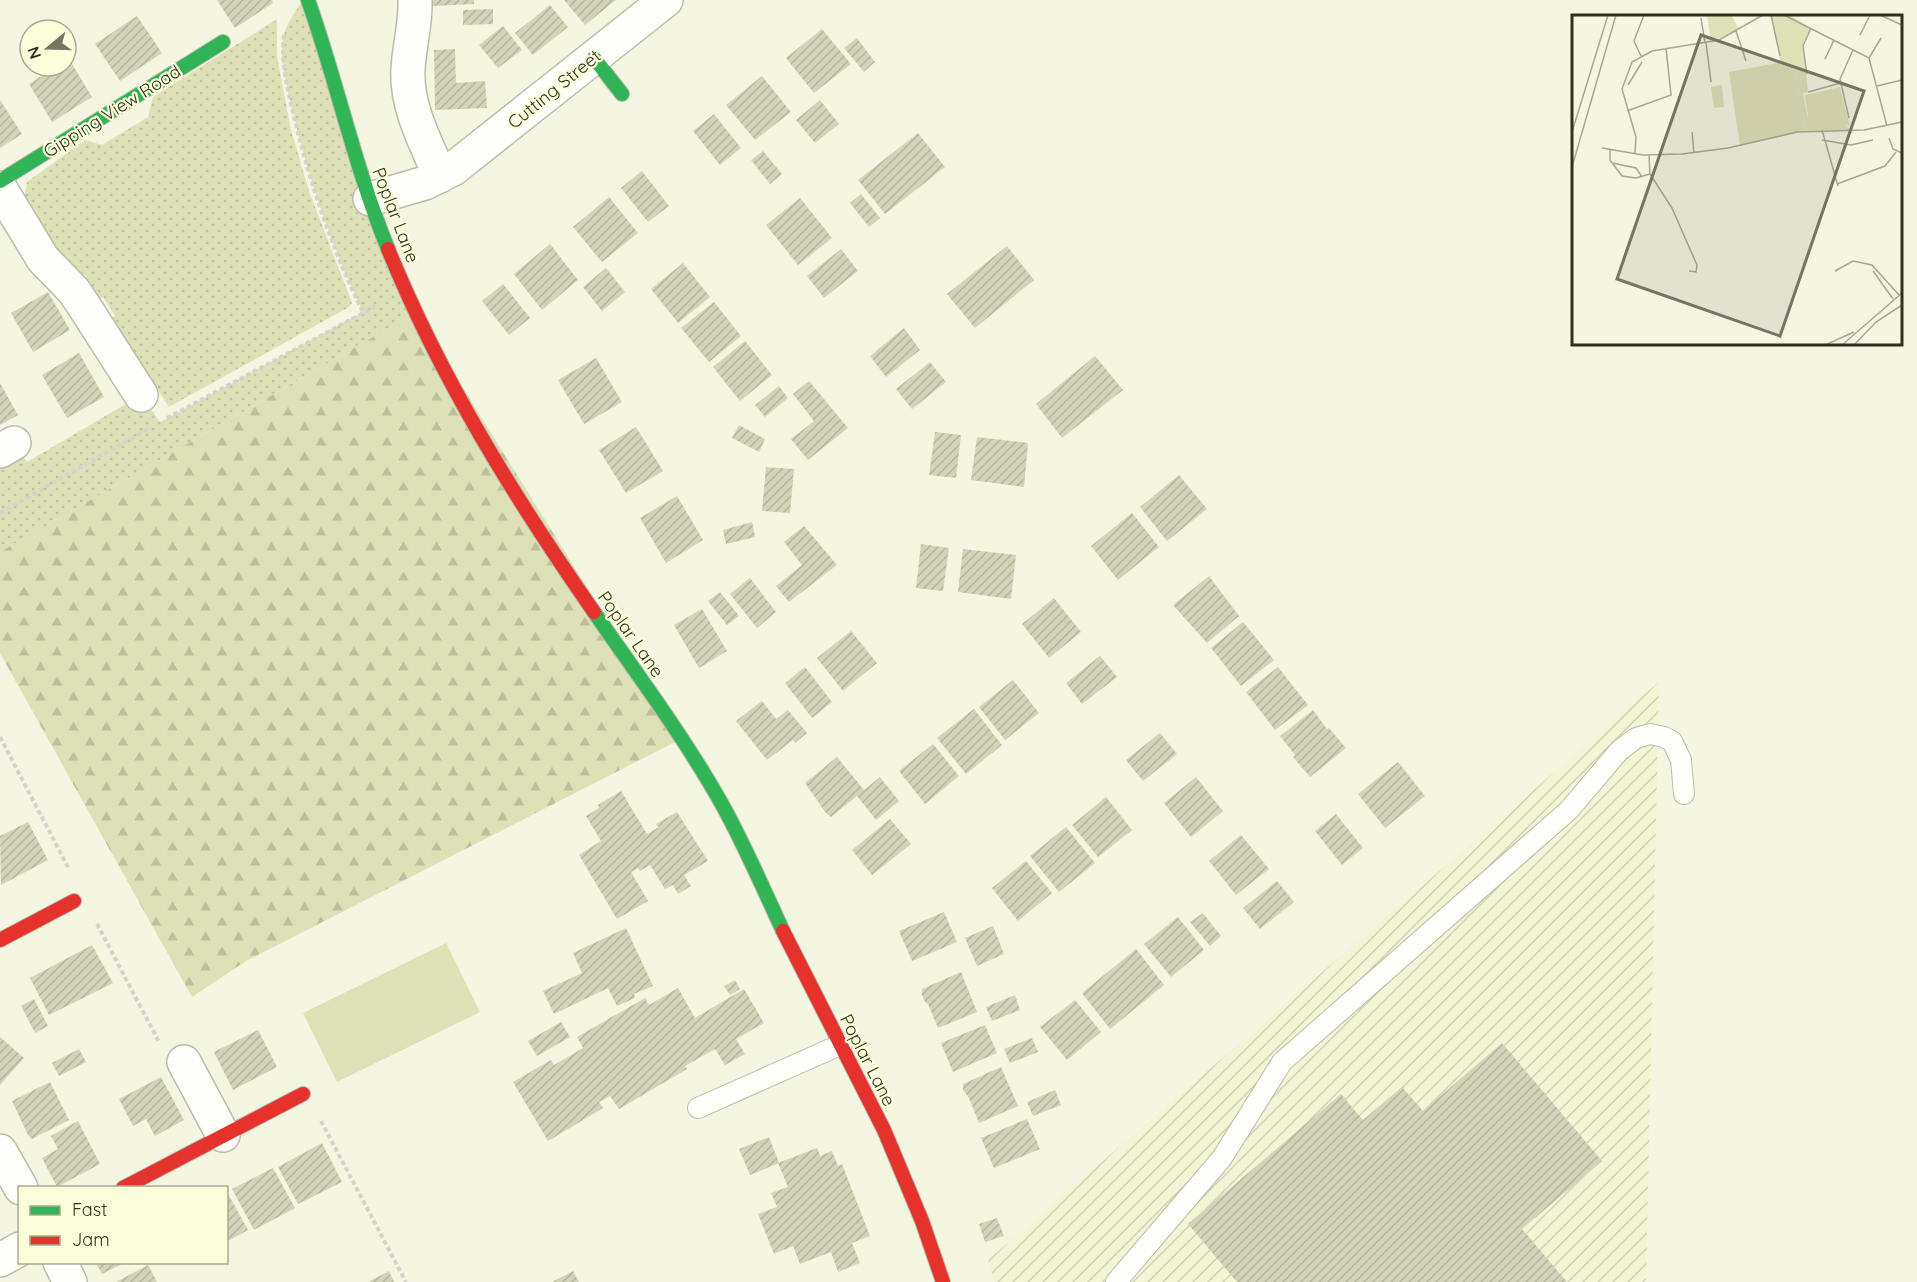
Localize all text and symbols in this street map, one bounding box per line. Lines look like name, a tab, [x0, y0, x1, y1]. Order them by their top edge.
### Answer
inset map	[1572, 15, 1902, 345]
north arrow	[18, 18, 78, 78]
text: N	[22, 44, 45, 62]
street label: Cutting Street	[503, 44, 605, 134]
street label: Gipping View Road	[39, 59, 185, 163]
street label: Poplar Lane	[367, 164, 425, 266]
street label: Poplar Lane	[593, 586, 669, 682]
street label: Poplar Lane	[835, 1010, 901, 1110]
legend	[18, 1186, 228, 1264]
text: Fast	[72, 1198, 107, 1221]
text: Jam	[72, 1228, 110, 1251]

